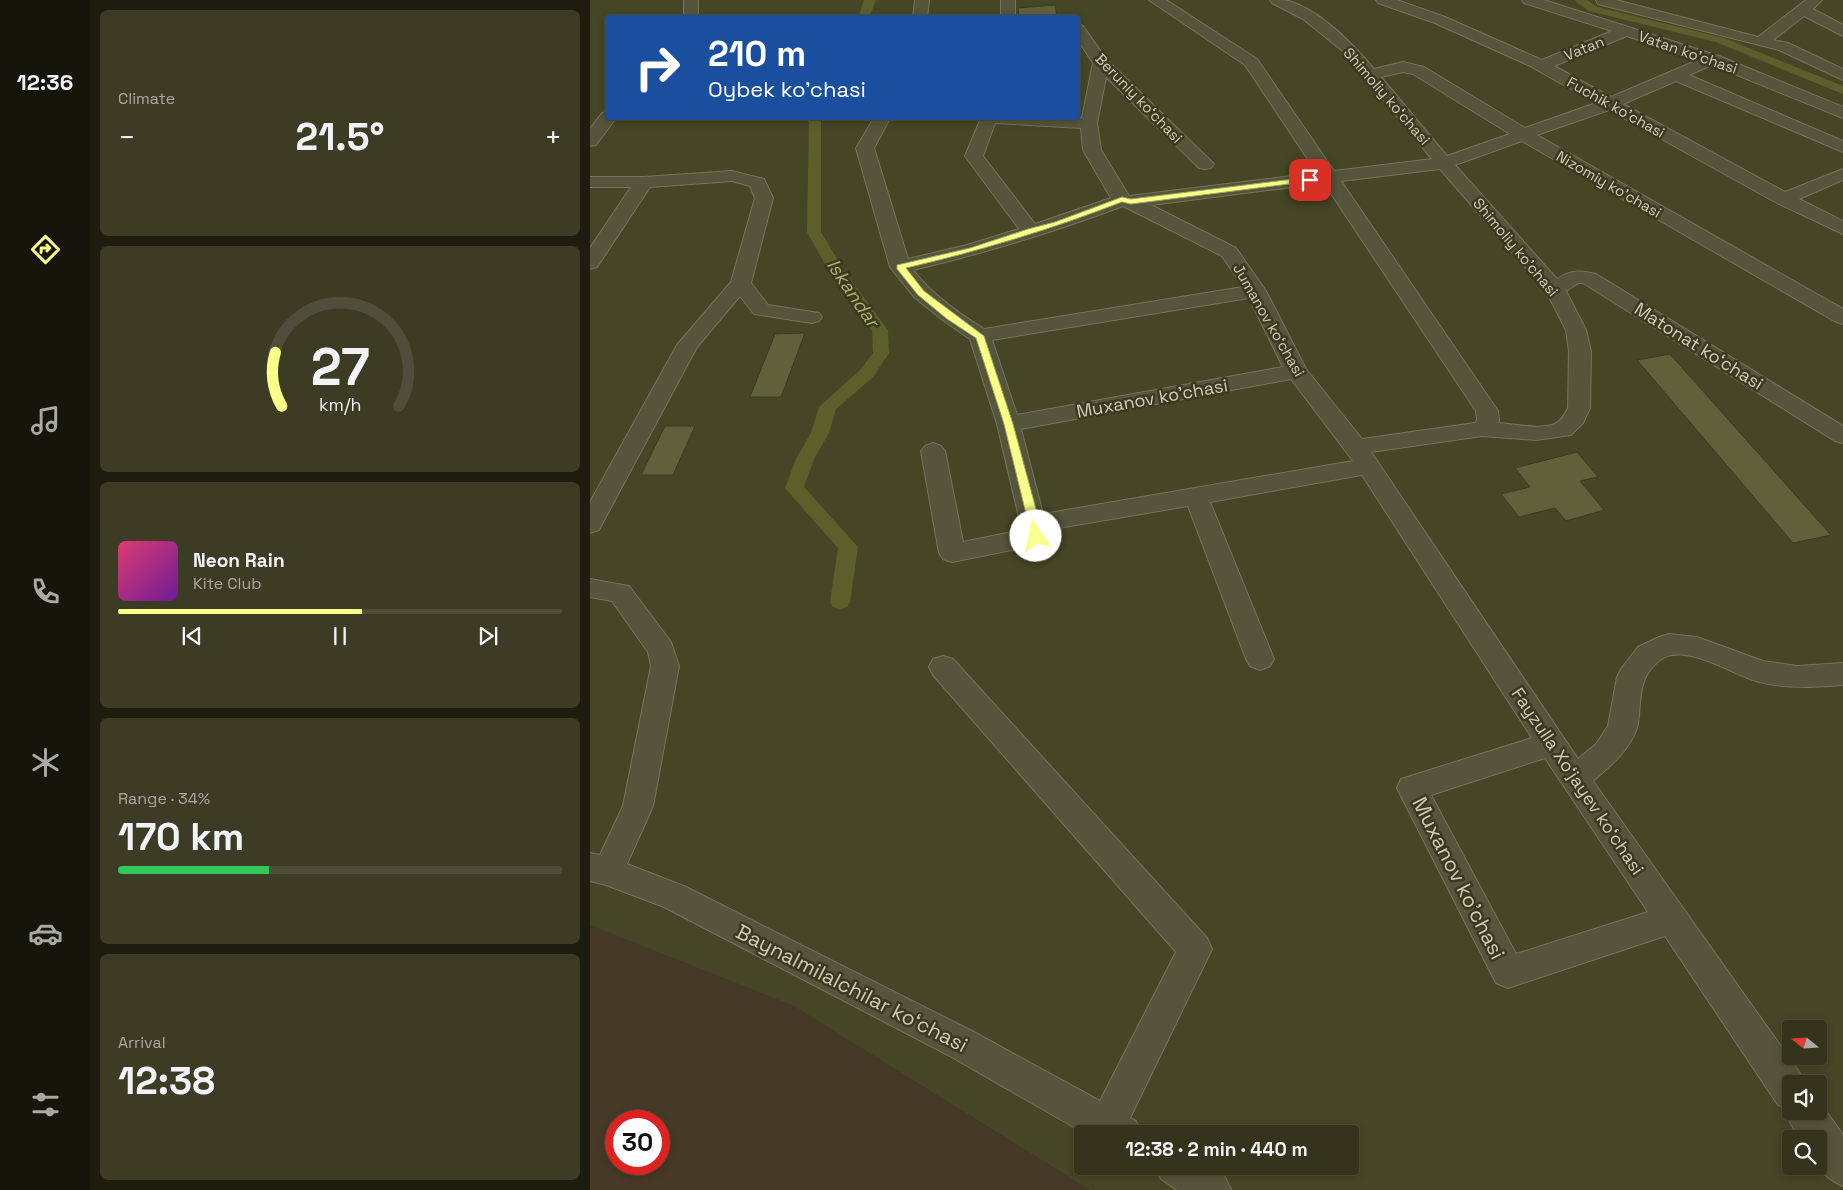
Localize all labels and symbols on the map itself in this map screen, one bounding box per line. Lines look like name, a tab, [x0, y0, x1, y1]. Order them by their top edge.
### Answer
street label: Vatan ko'chasi	[1636, 26, 1740, 78]
street label: Vatan	[1561, 31, 1607, 65]
street label: Shimoliy ko‘chasi	[1340, 43, 1434, 149]
street label: Beruniy ko‘chasi	[1091, 49, 1187, 147]
street label: Fuchik ko'chasi	[1564, 72, 1668, 142]
street label: Nizomiy ko'chasi	[1553, 146, 1665, 222]
pin	[1289, 159, 1331, 201]
street label: Shimoliy ko'chasi	[1469, 194, 1563, 300]
water label: Iskandar	[821, 254, 886, 334]
street label: Jumanov ko‘chasi	[1229, 260, 1309, 380]
street label: Matonat ko‘chasi	[1630, 297, 1768, 395]
street label: Muxanov ko'chasi	[1075, 373, 1229, 423]
position arrow	[1009, 509, 1061, 561]
street label: Fayzulla Xo‘jayev ko‘chasi	[1507, 683, 1649, 879]
street label: Muxanov ko'chasi	[1406, 792, 1512, 964]
street label: Baynalmilalchilar ko‘chasi	[732, 918, 972, 1058]
north arrow	[1782, 1020, 1828, 1065]
speed limit sign: 30	[605, 1110, 670, 1175]

